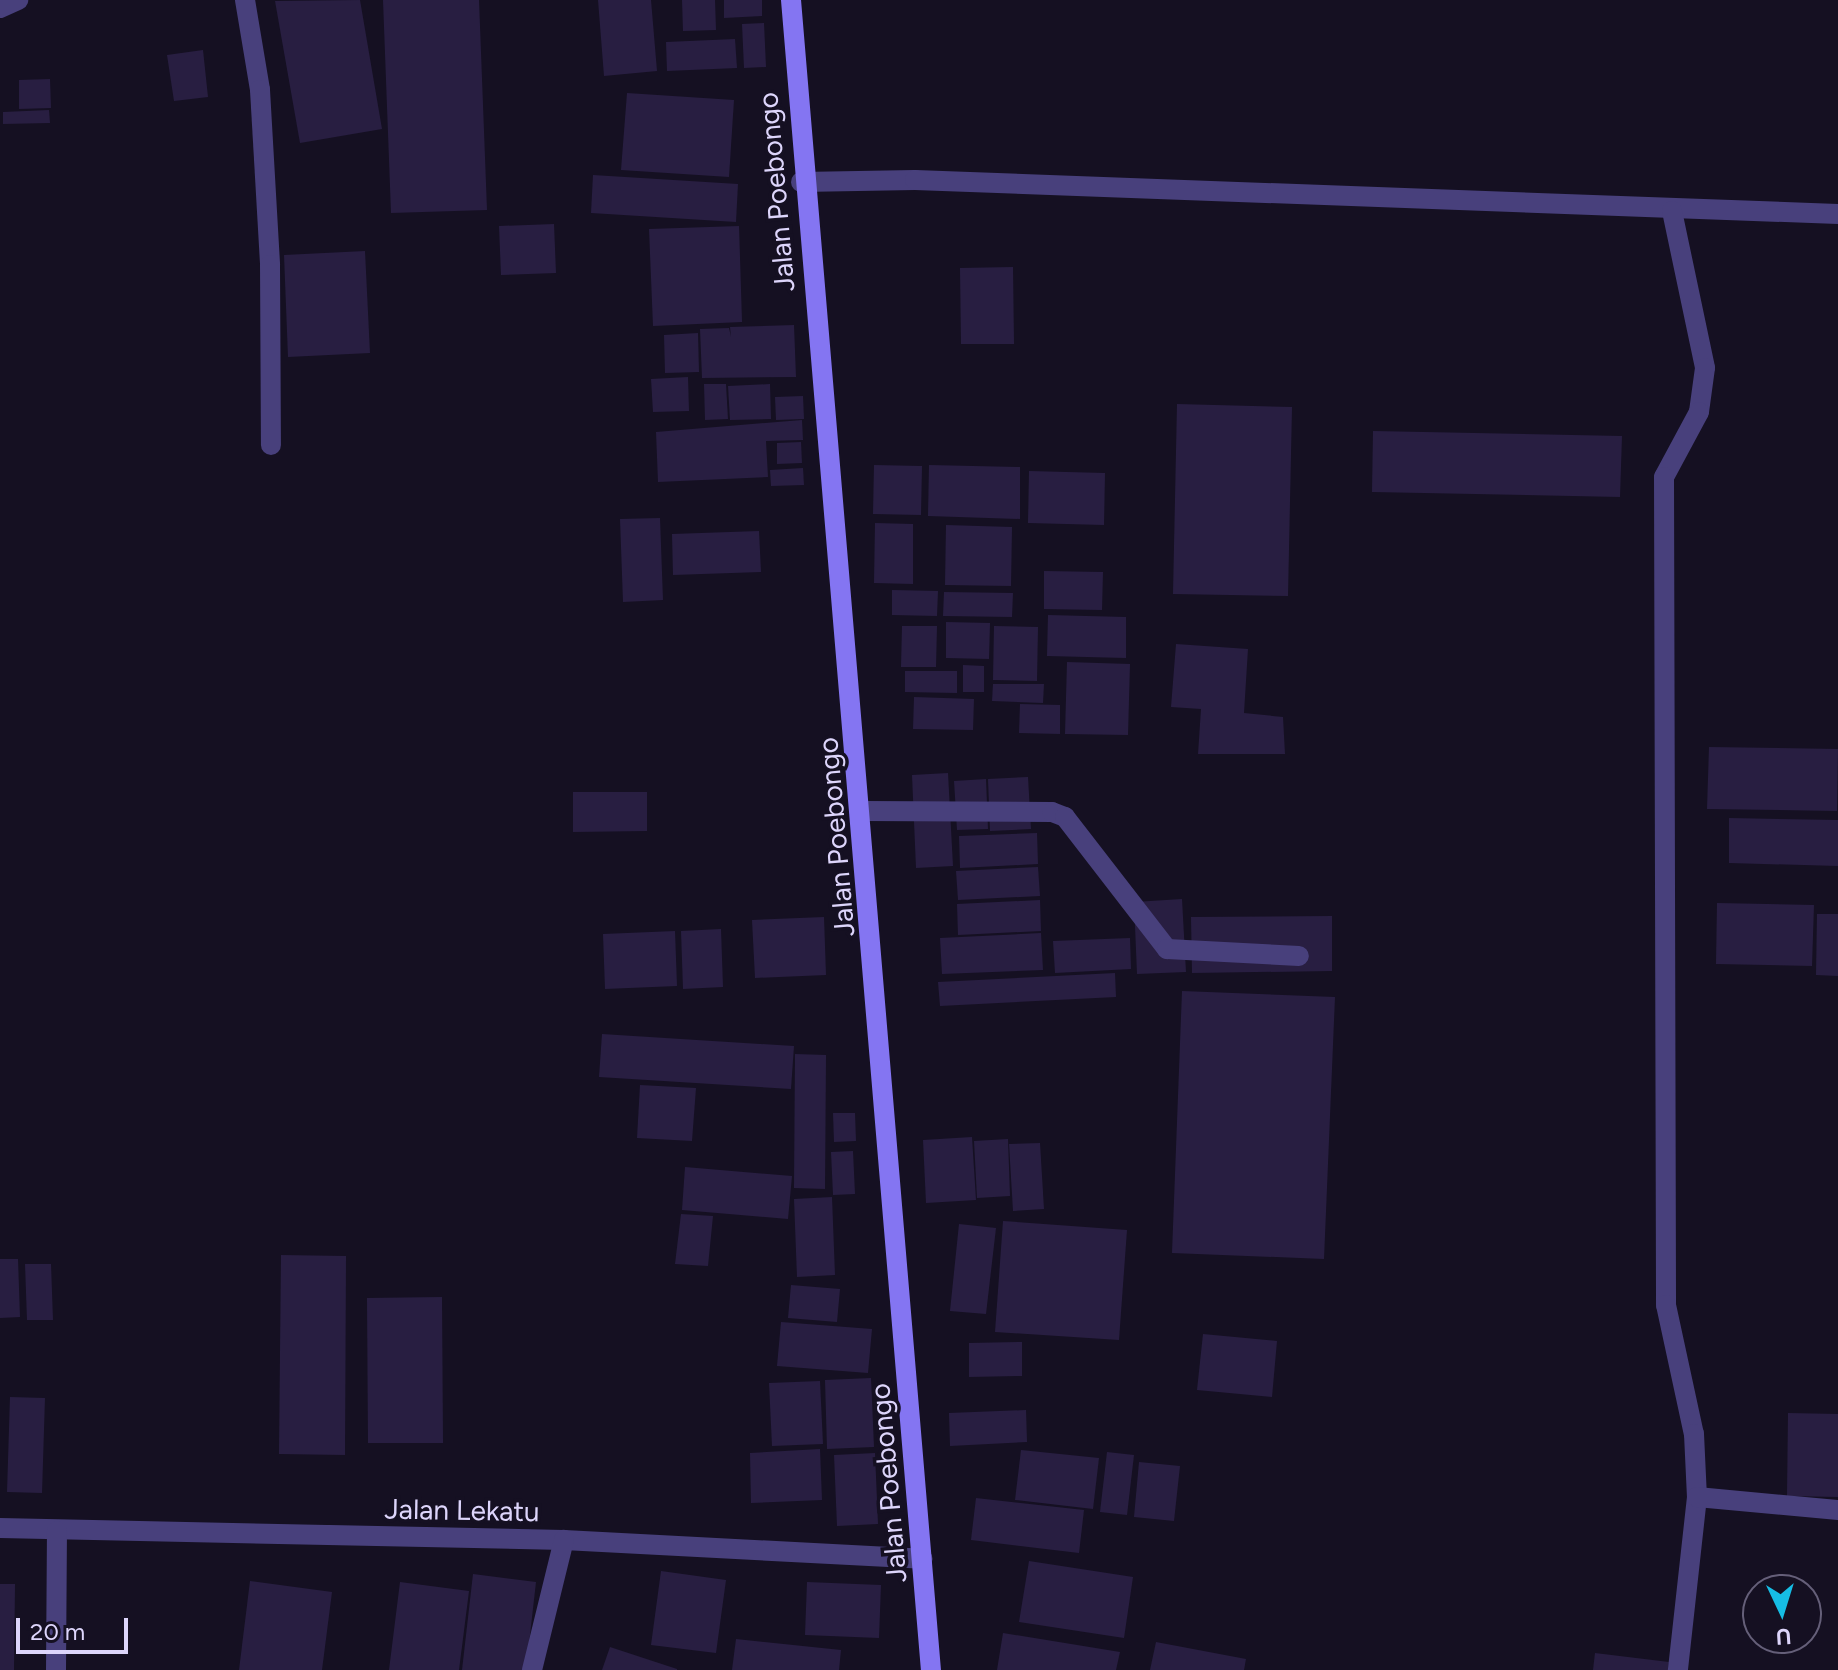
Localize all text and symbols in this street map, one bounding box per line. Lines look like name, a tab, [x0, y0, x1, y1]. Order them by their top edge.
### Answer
street label: Jalan Poebongo	[751, 91, 801, 293]
street label: Jalan Poebongo	[811, 736, 861, 938]
street label: Jalan Poebongo	[863, 1382, 913, 1584]
street label: Jalan Lekatu	[384, 1492, 540, 1528]
north arrow	[1742, 1574, 1822, 1654]
scale bar	[20, 1602, 132, 1652]
text: 20 m	[30, 1617, 85, 1646]
text: U	[1775, 1622, 1792, 1650]

